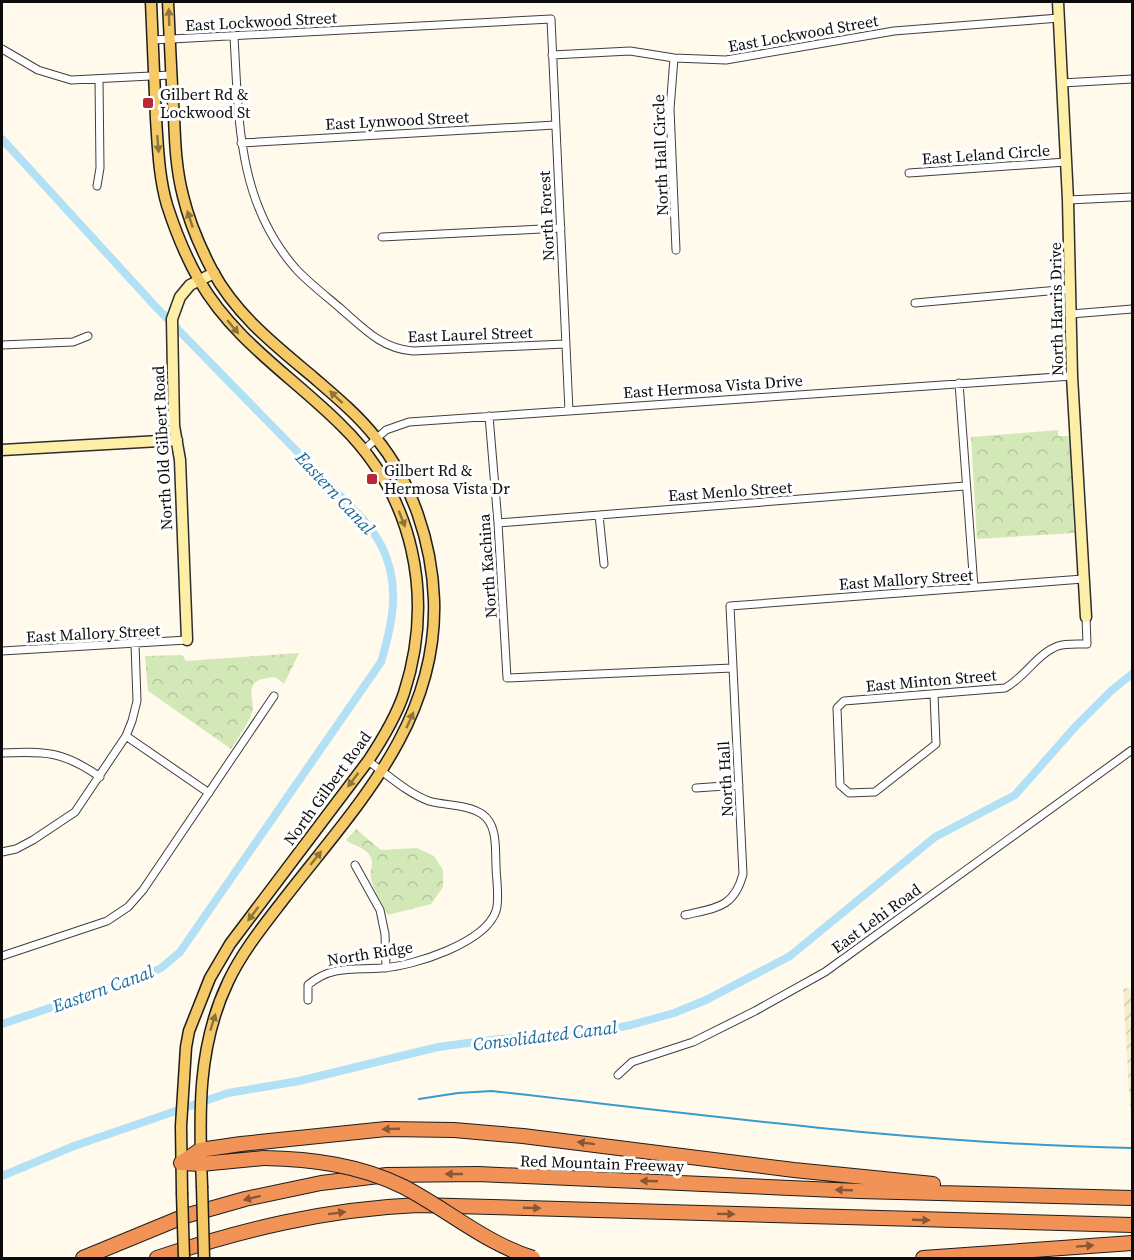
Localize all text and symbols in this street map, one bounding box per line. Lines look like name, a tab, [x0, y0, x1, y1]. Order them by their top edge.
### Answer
street label: East Lockwood Street	[185, 6, 338, 36]
one-way arrow	[164, 8, 173, 27]
street label: East Lockwood Street	[726, 9, 881, 57]
place label: Gilbert Rd & Lockwood St	[160, 83, 251, 123]
street label: North Hall Circle	[647, 94, 673, 216]
marker: Gilbert Rd & Lockwood St	[141, 96, 155, 110]
street label: East Lynwood Street	[325, 105, 470, 135]
one-way arrow	[153, 134, 163, 153]
street label: East Leland Circle	[921, 139, 1051, 169]
street label: North Forest	[533, 170, 559, 262]
one-way arrow	[185, 210, 194, 228]
street label: North Harris Drive	[1044, 242, 1068, 376]
one-way arrow	[227, 319, 240, 335]
street label: East Laurel Street	[407, 321, 534, 347]
street label: North Old Gilbert Road	[147, 365, 177, 531]
street label: East Hermosa Vista Drive	[622, 369, 804, 403]
one-way arrow	[329, 390, 343, 404]
water label: Eastern Canal	[289, 445, 381, 540]
place label: Gilbert Rd & Hermosa Vista Dr	[384, 459, 510, 499]
marker: Gilbert Rd & Hermosa Vista Dr	[365, 472, 379, 486]
street label: East Menlo Street	[667, 476, 794, 506]
one-way arrow	[398, 510, 408, 528]
street label: North Kachina	[472, 512, 502, 619]
street label: East Mallory Street	[838, 563, 975, 595]
street label: East Mallory Street	[25, 618, 162, 648]
street label: East Minton Street	[865, 663, 998, 697]
one-way arrow	[406, 711, 415, 728]
street label: North Gilbert Road	[278, 726, 376, 850]
street label: North Hall	[712, 740, 738, 817]
one-way arrow	[347, 772, 359, 788]
one-way arrow	[309, 850, 322, 866]
street label: East Lehi Road	[827, 878, 925, 958]
one-way arrow	[247, 906, 259, 921]
street label: North Ridge	[326, 935, 414, 971]
water label: Eastern Canal	[48, 959, 157, 1019]
one-way arrow	[209, 1013, 218, 1031]
water label: Consolidated Canal	[471, 1014, 618, 1057]
one-way arrow	[382, 1125, 401, 1134]
one-way arrow	[576, 1139, 595, 1148]
street label: Red Mountain Freeway	[520, 1149, 685, 1177]
one-way arrow	[445, 1169, 464, 1179]
one-way arrow	[640, 1177, 659, 1186]
one-way arrow	[834, 1186, 853, 1195]
one-way arrow	[243, 1193, 261, 1203]
one-way arrow	[522, 1203, 541, 1213]
one-way arrow	[328, 1208, 347, 1217]
one-way arrow	[717, 1209, 736, 1219]
one-way arrow	[912, 1216, 931, 1225]
one-way arrow	[1075, 1241, 1094, 1251]

